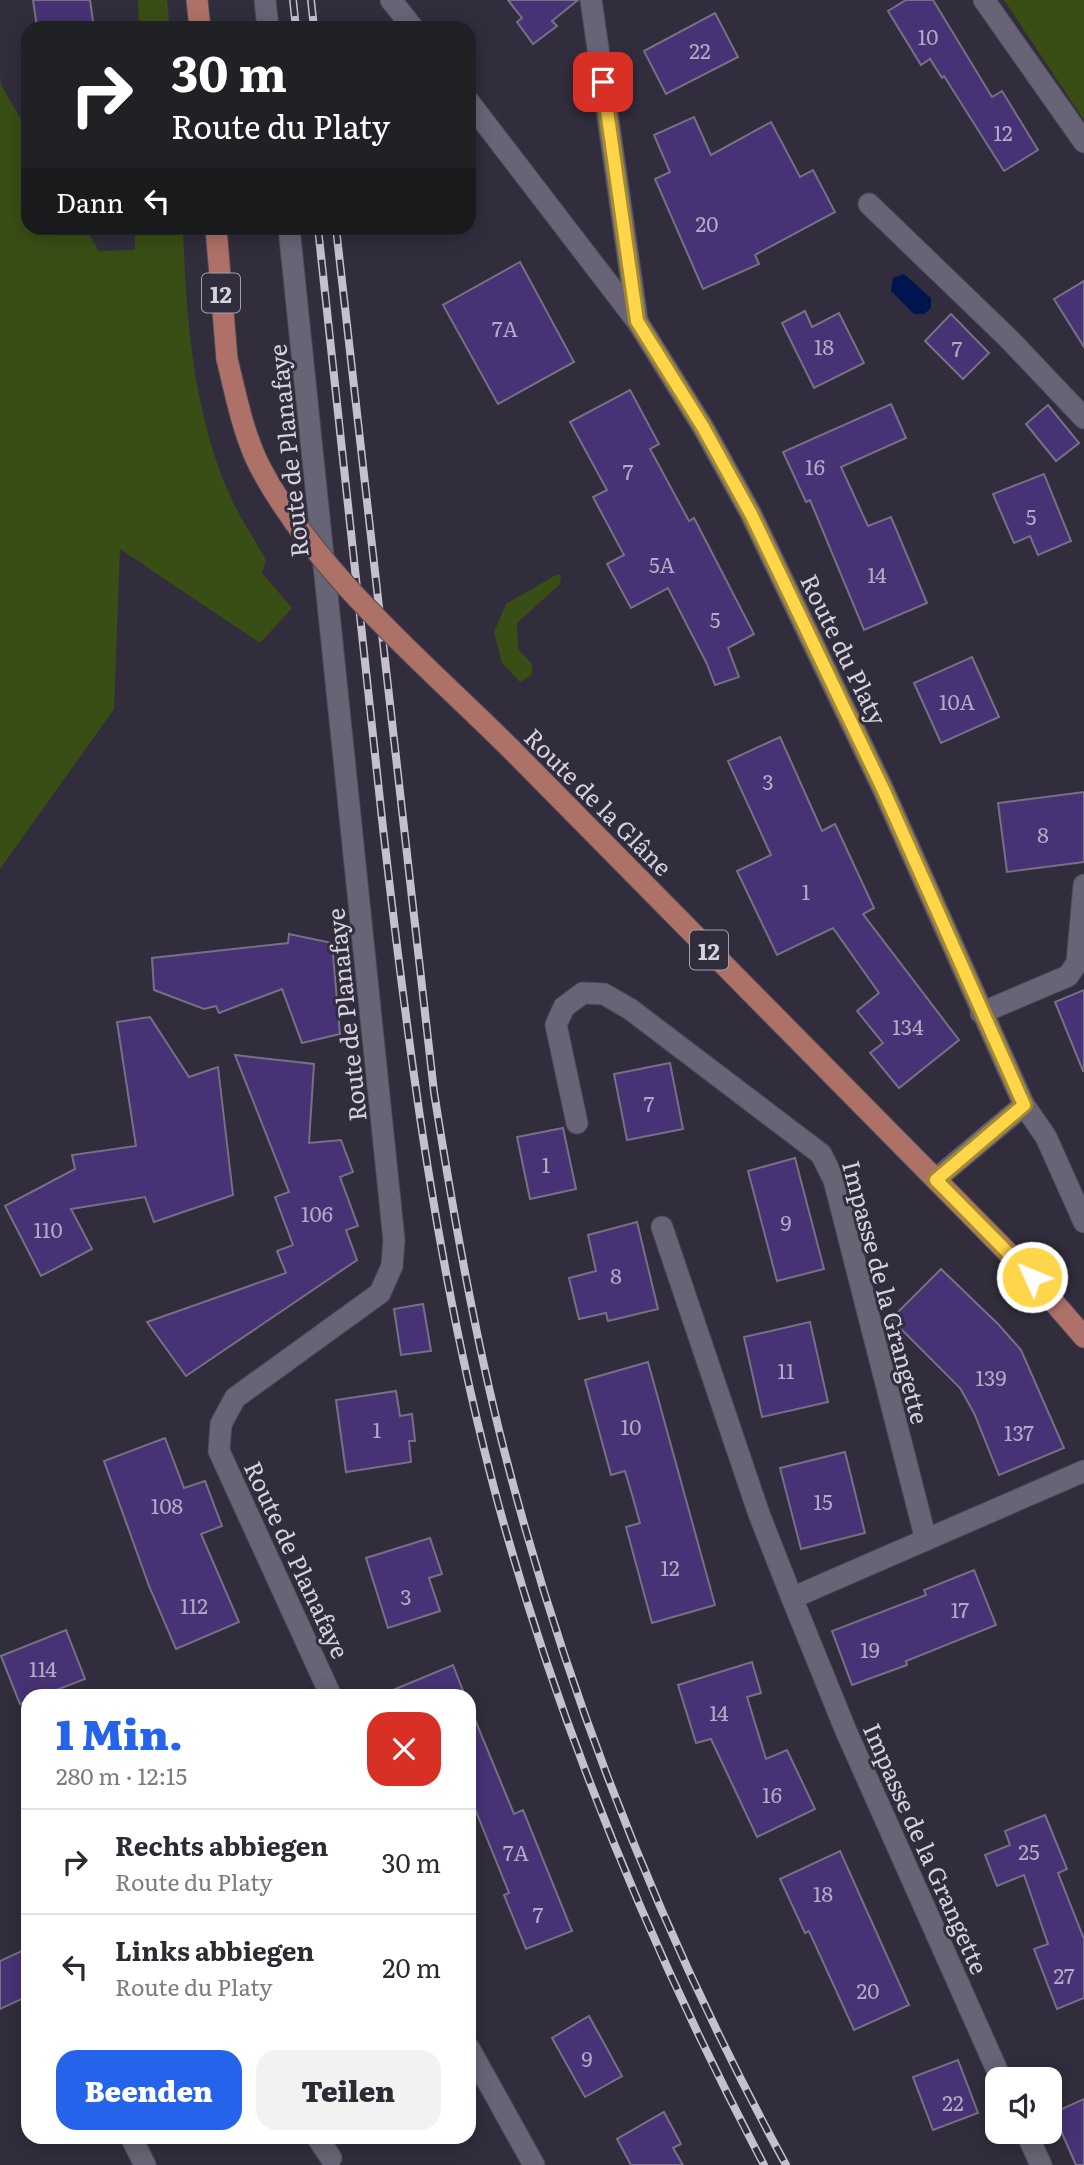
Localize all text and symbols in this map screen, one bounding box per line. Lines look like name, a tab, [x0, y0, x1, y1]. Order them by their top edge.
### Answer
house number: 10	[918, 20, 938, 51]
text: 30 m	[171, 34, 287, 107]
house number: 22	[689, 34, 711, 65]
icon: right	[56, 49, 147, 140]
pin	[573, 52, 633, 112]
icon: arrive	[584, 63, 622, 101]
text: Route du Platy	[171, 101, 390, 149]
house number: 12	[993, 116, 1013, 147]
text: Dann	[56, 182, 124, 221]
icon: left	[138, 182, 176, 220]
house number: 20	[696, 207, 718, 238]
road number: 12	[202, 274, 240, 312]
house number: 7A	[492, 312, 519, 343]
house number: 18	[814, 330, 834, 361]
house number: 7	[952, 332, 963, 363]
street label: Route de Planafaye	[258, 343, 316, 559]
house number: 16	[805, 450, 825, 481]
house number: 7	[623, 455, 634, 486]
house number: 5	[1026, 500, 1036, 531]
house number: 5A	[649, 548, 676, 579]
house number: 14	[867, 558, 887, 589]
street label: Route du Platy	[793, 567, 897, 731]
house number: 5	[710, 603, 720, 634]
house number: 10A	[939, 685, 976, 716]
street label: Route de la Glâne	[517, 719, 681, 883]
house number: 3	[762, 765, 774, 796]
house number: 8	[1037, 818, 1049, 849]
house number: 1	[802, 875, 811, 906]
street label: Route de Planafaye	[316, 907, 374, 1123]
road number: 12	[690, 931, 728, 970]
house number: 134	[892, 1010, 924, 1041]
house number: 7	[644, 1087, 655, 1118]
house number: 1	[542, 1148, 551, 1179]
street label: Impasse de la Grangette	[835, 1156, 939, 1428]
house number: 106	[301, 1197, 333, 1228]
house number: 9	[781, 1206, 792, 1237]
house number: 110	[33, 1213, 63, 1244]
position arrow	[995, 1240, 1069, 1314]
house number: 8	[610, 1259, 622, 1290]
house number: 11	[777, 1354, 795, 1385]
house number: 139	[976, 1361, 1006, 1392]
house number: 10	[621, 1410, 641, 1441]
house number: 1	[373, 1413, 382, 1444]
house number: 137	[1004, 1416, 1034, 1447]
street label: Route de Planafaye	[237, 1455, 359, 1663]
house number: 15	[813, 1485, 833, 1516]
house number: 108	[151, 1489, 183, 1520]
house number: 12	[660, 1551, 680, 1582]
house number: 3	[400, 1580, 412, 1611]
house number: 112	[180, 1589, 208, 1620]
house number: 17	[951, 1593, 970, 1624]
house number: 19	[860, 1633, 880, 1664]
house number: 114	[29, 1652, 57, 1683]
house number: 14	[709, 1696, 729, 1727]
text: 1 Min.	[56, 1701, 183, 1763]
button: close	[367, 1712, 441, 1786]
street label: Impasse de la Grangette	[856, 1717, 998, 1979]
text: 280 m · 12:15	[56, 1758, 187, 1792]
house number: 16	[762, 1778, 782, 1809]
text: Rechts abbiegen	[115, 1825, 328, 1864]
house number: 25	[1018, 1835, 1040, 1866]
house number: 7A	[503, 1836, 530, 1867]
text: 30 m	[381, 1842, 441, 1881]
icon: right	[56, 1843, 94, 1881]
text: Route du Platy	[115, 1864, 273, 1898]
house number: 18	[813, 1877, 833, 1908]
house number: 7	[533, 1898, 544, 1929]
text: Links abbiegen	[115, 1930, 314, 1969]
text: 20 m	[382, 1947, 441, 1986]
icon: left	[56, 1948, 94, 1986]
house number: 27	[1053, 1959, 1075, 1990]
text: Route du Platy	[115, 1969, 273, 2003]
house number: 20	[857, 1974, 879, 2005]
house number: 9	[582, 2042, 593, 2073]
button: Beenden	[56, 2050, 242, 2130]
button: Teilen	[256, 2050, 441, 2130]
map controls	[985, 2067, 1062, 2144]
button: sound	[985, 2067, 1062, 2144]
house number: 22	[942, 2086, 964, 2117]

